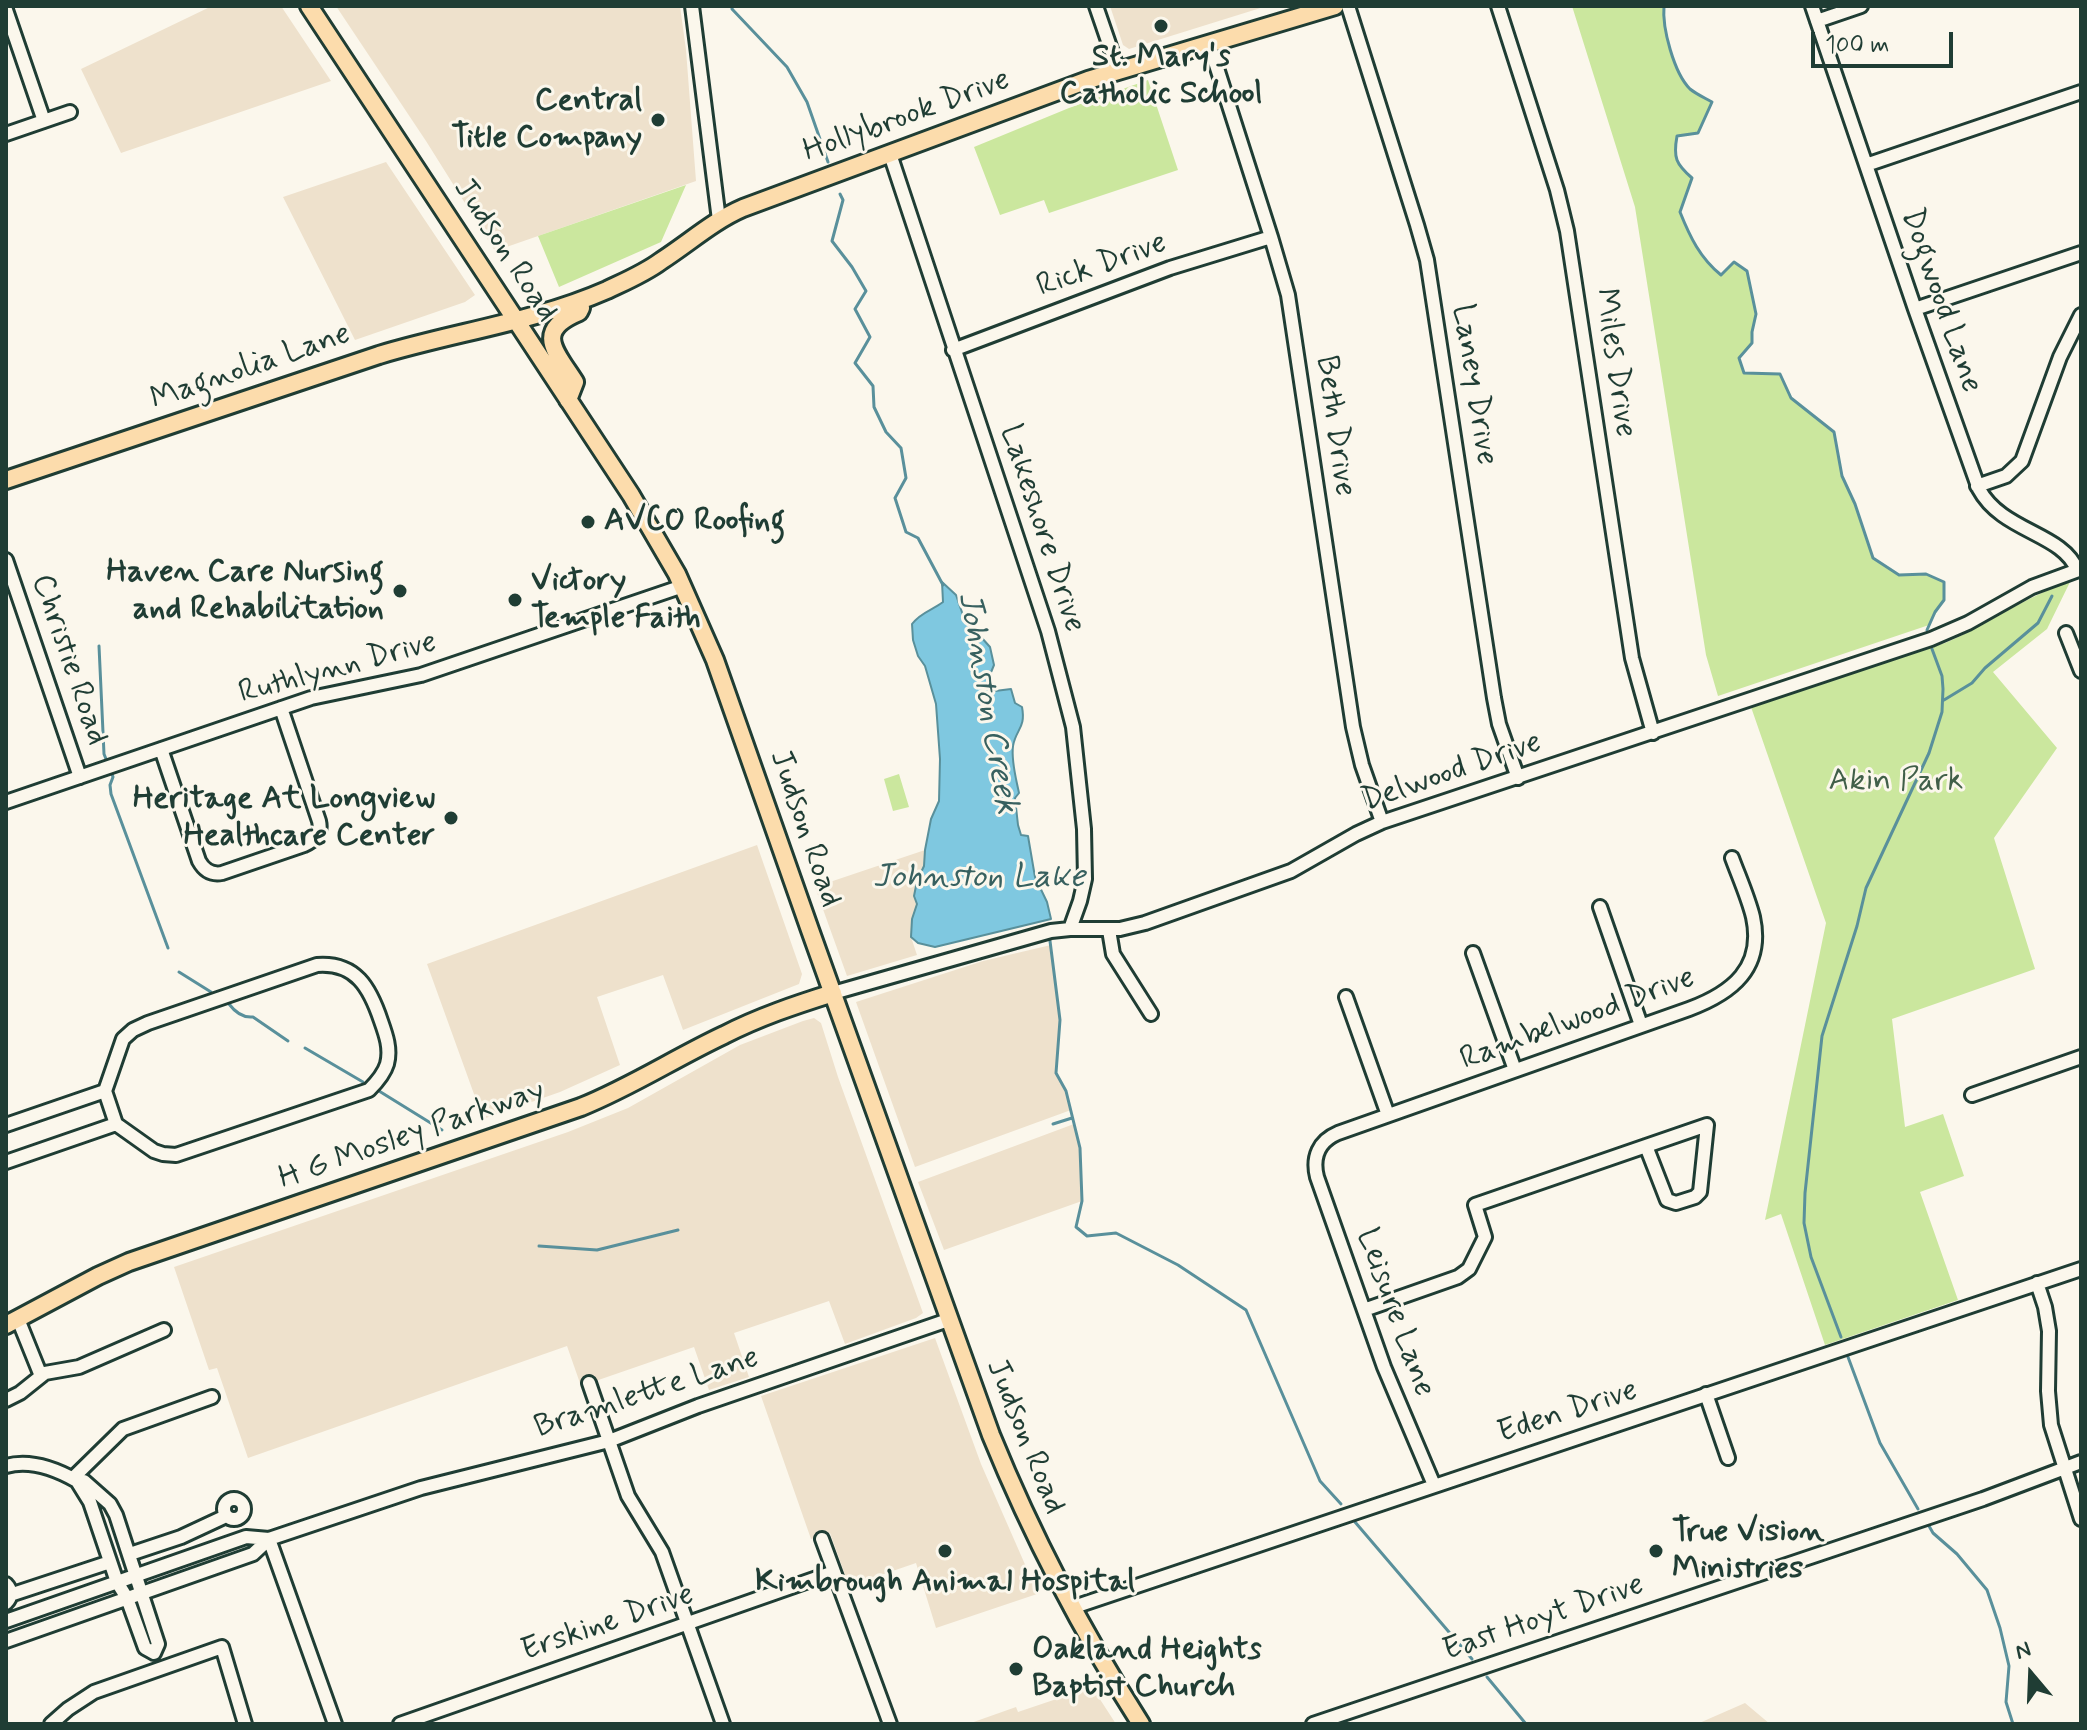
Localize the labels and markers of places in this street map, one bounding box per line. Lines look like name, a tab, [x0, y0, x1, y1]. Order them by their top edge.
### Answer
marker: St. Mary's Catholic School	[1152, 17, 1170, 35]
place label: St. Mary's Catholic School	[1059, 39, 1263, 114]
place label: Central Title Company	[451, 83, 642, 158]
marker: Central Title Company	[649, 111, 667, 129]
place label: AVCO Roofing	[604, 503, 785, 541]
marker: AVCO Roofing	[579, 513, 597, 531]
place label: Haven Care Nursing and Rehabilitation	[106, 554, 384, 629]
place label: Victory Temple Faith	[531, 563, 701, 638]
marker: Haven Care Nursing and Rehabilitation	[391, 582, 409, 600]
marker: Victory Temple Faith	[506, 591, 524, 609]
place label: Heritage At Longview Healthcare Center	[133, 781, 435, 856]
marker: Heritage At Longview Healthcare Center	[442, 809, 460, 827]
place label: True Vision Ministries	[1672, 1514, 1824, 1589]
marker: Kimbrough Animal Hospital	[936, 1542, 954, 1560]
marker: True Vision Ministries	[1647, 1542, 1665, 1560]
place label: Kimbrough Animal Hospital	[755, 1564, 1135, 1602]
place label: Oakland Heights Baptist Church	[1032, 1632, 1262, 1707]
marker: Oakland Heights Baptist Church	[1007, 1660, 1025, 1678]

